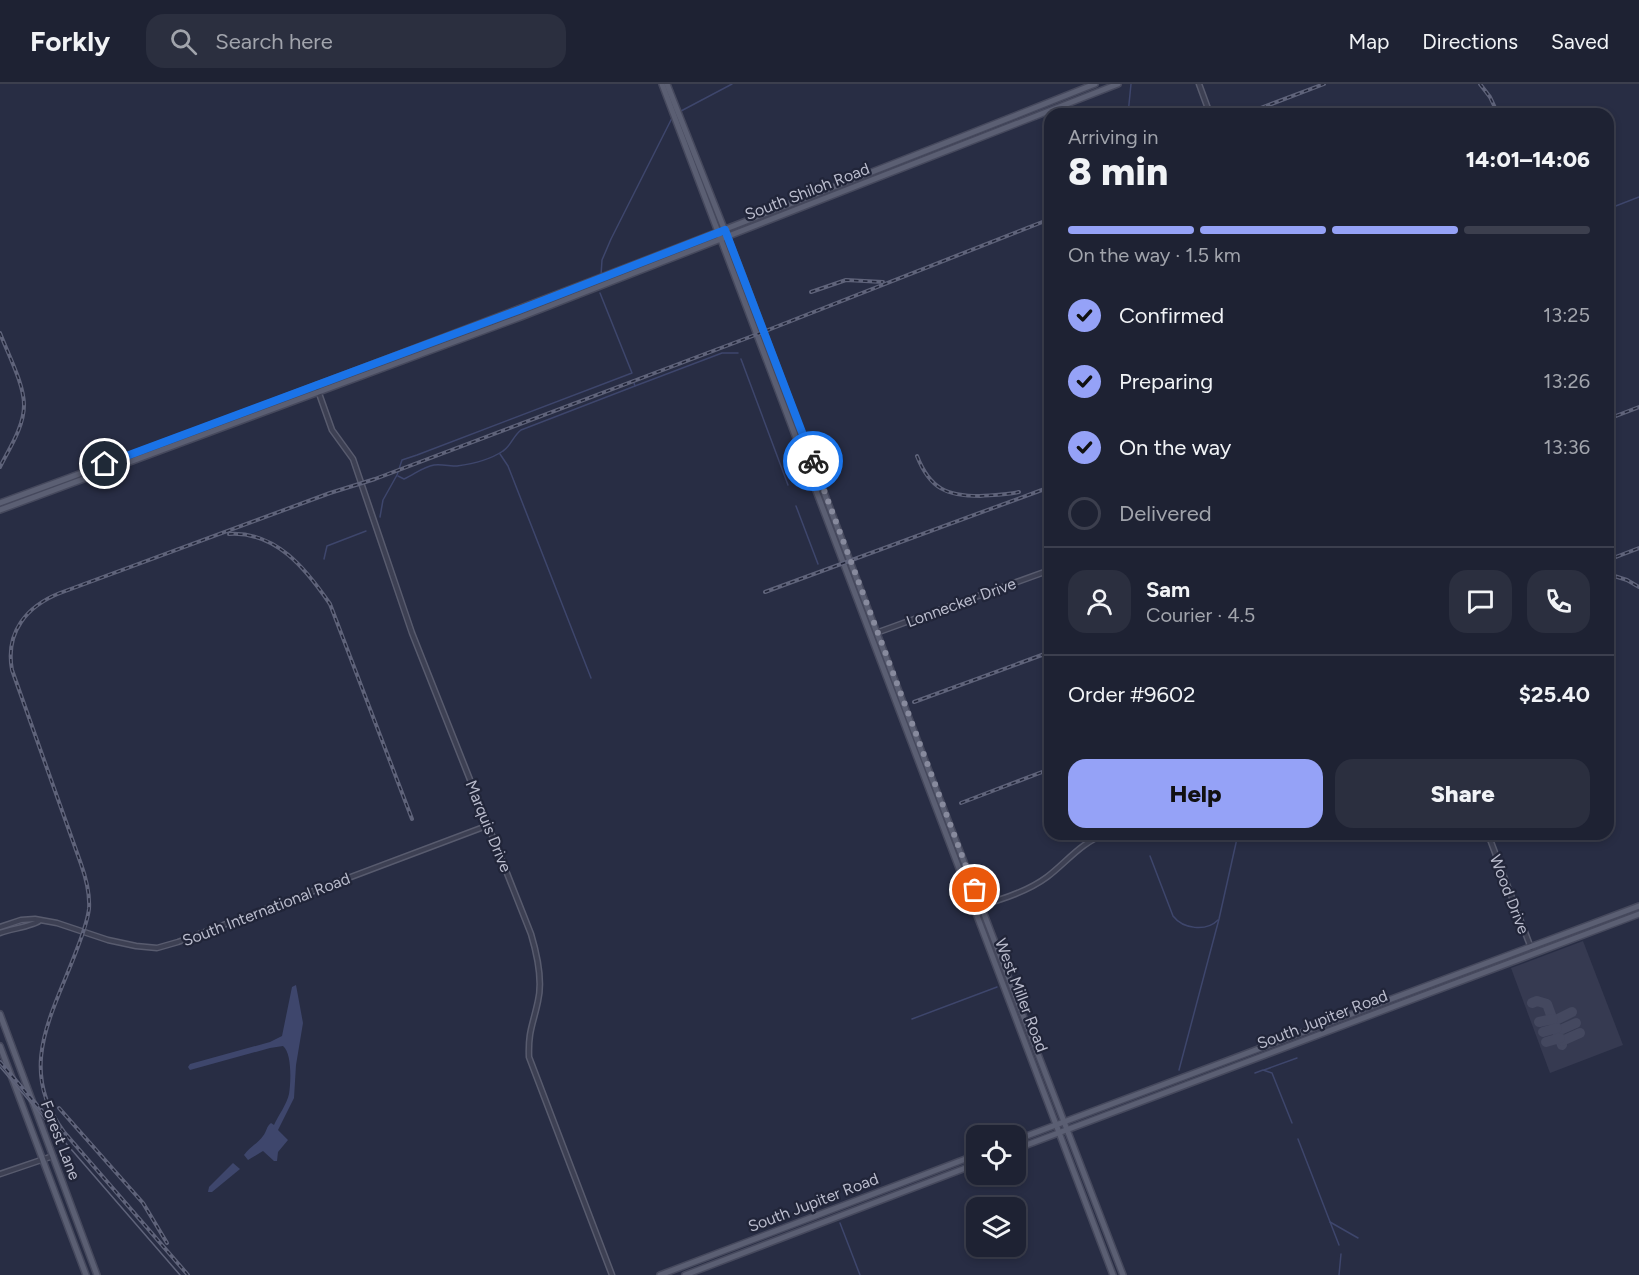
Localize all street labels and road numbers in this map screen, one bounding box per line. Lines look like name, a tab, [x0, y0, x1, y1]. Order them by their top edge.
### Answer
street label: South Shiloh Road	[742, 159, 872, 224]
street label: Lonnecker Drive	[904, 574, 1019, 631]
street label: Marquis Drive	[461, 777, 516, 875]
street label: Wood Drive	[1486, 852, 1533, 937]
street label: South International Road	[180, 869, 353, 950]
street label: West Miller Road	[991, 936, 1052, 1055]
street label: South Jupiter Road	[1254, 986, 1390, 1053]
street label: Forest Lane	[37, 1098, 84, 1183]
street label: South Jupiter Road	[745, 1169, 881, 1236]

